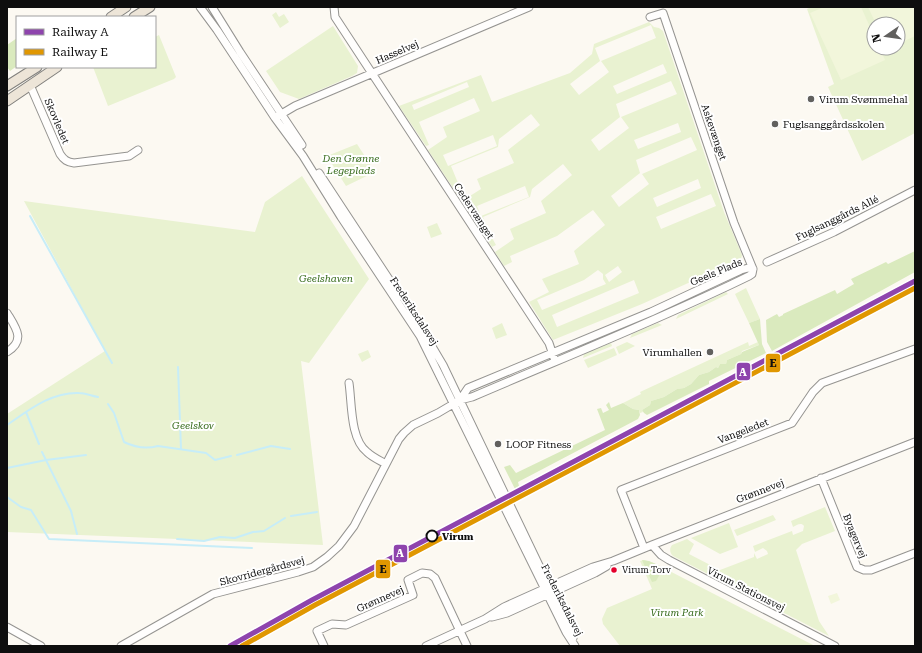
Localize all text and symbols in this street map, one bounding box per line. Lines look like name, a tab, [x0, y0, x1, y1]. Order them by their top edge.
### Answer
legend	[16, 16, 156, 68]
north arrow	[866, 16, 906, 56]
text: Railway A	[52, 25, 109, 39]
text: N	[869, 32, 884, 44]
street label: Hasselvej	[374, 38, 420, 66]
text: Railway E	[52, 45, 108, 59]
marker: Virum Svømmehal	[806, 94, 816, 104]
place label: Virum Svømmehal	[819, 94, 908, 105]
street label: Skovledet	[43, 97, 72, 146]
street label: Askevænget	[699, 103, 729, 162]
marker: Fuglsanggårdsskolen	[770, 119, 780, 129]
place label: Fuglsanggårdsskolen	[783, 119, 885, 130]
park label: Den Grønne Legeplads	[322, 153, 379, 176]
street label: Cedervænget	[452, 181, 496, 241]
street label: Fuglsanggårds Allé	[794, 193, 881, 243]
street label: Geels Plads	[688, 256, 744, 288]
park label: Geelshaven	[299, 273, 353, 284]
street label: Frederiksdalsvej	[388, 275, 440, 347]
place label: Virumhallen	[643, 347, 703, 358]
marker: Virumhallen	[705, 347, 715, 357]
line badge: E	[765, 353, 781, 373]
text: E	[769, 357, 777, 370]
line badge: A	[736, 362, 751, 381]
text: A	[739, 366, 747, 379]
street label: Vangeledet	[716, 416, 770, 446]
park label: Geelskov	[172, 420, 215, 431]
marker: LOOP Fitness	[493, 439, 503, 449]
place label: LOOP Fitness	[506, 439, 572, 450]
street label: Grønnevej	[735, 477, 785, 505]
street label: Byagervej	[841, 512, 869, 560]
marker: Virum	[425, 529, 439, 543]
place label: Virum	[442, 531, 474, 542]
line badge: A	[393, 544, 408, 563]
text: A	[396, 547, 404, 560]
street label: Skovridergårdsvej	[218, 554, 306, 588]
line badge: E	[375, 559, 391, 579]
street label: Frederiksdalsvej	[539, 562, 585, 638]
text: E	[379, 563, 387, 576]
marker: Virum Torv	[609, 565, 619, 575]
place label: Virum Torv	[622, 565, 672, 575]
street label: Virum Stationsvej	[705, 565, 787, 613]
street label: Grønnevej	[355, 584, 405, 614]
park label: Virum Park	[650, 607, 704, 618]

